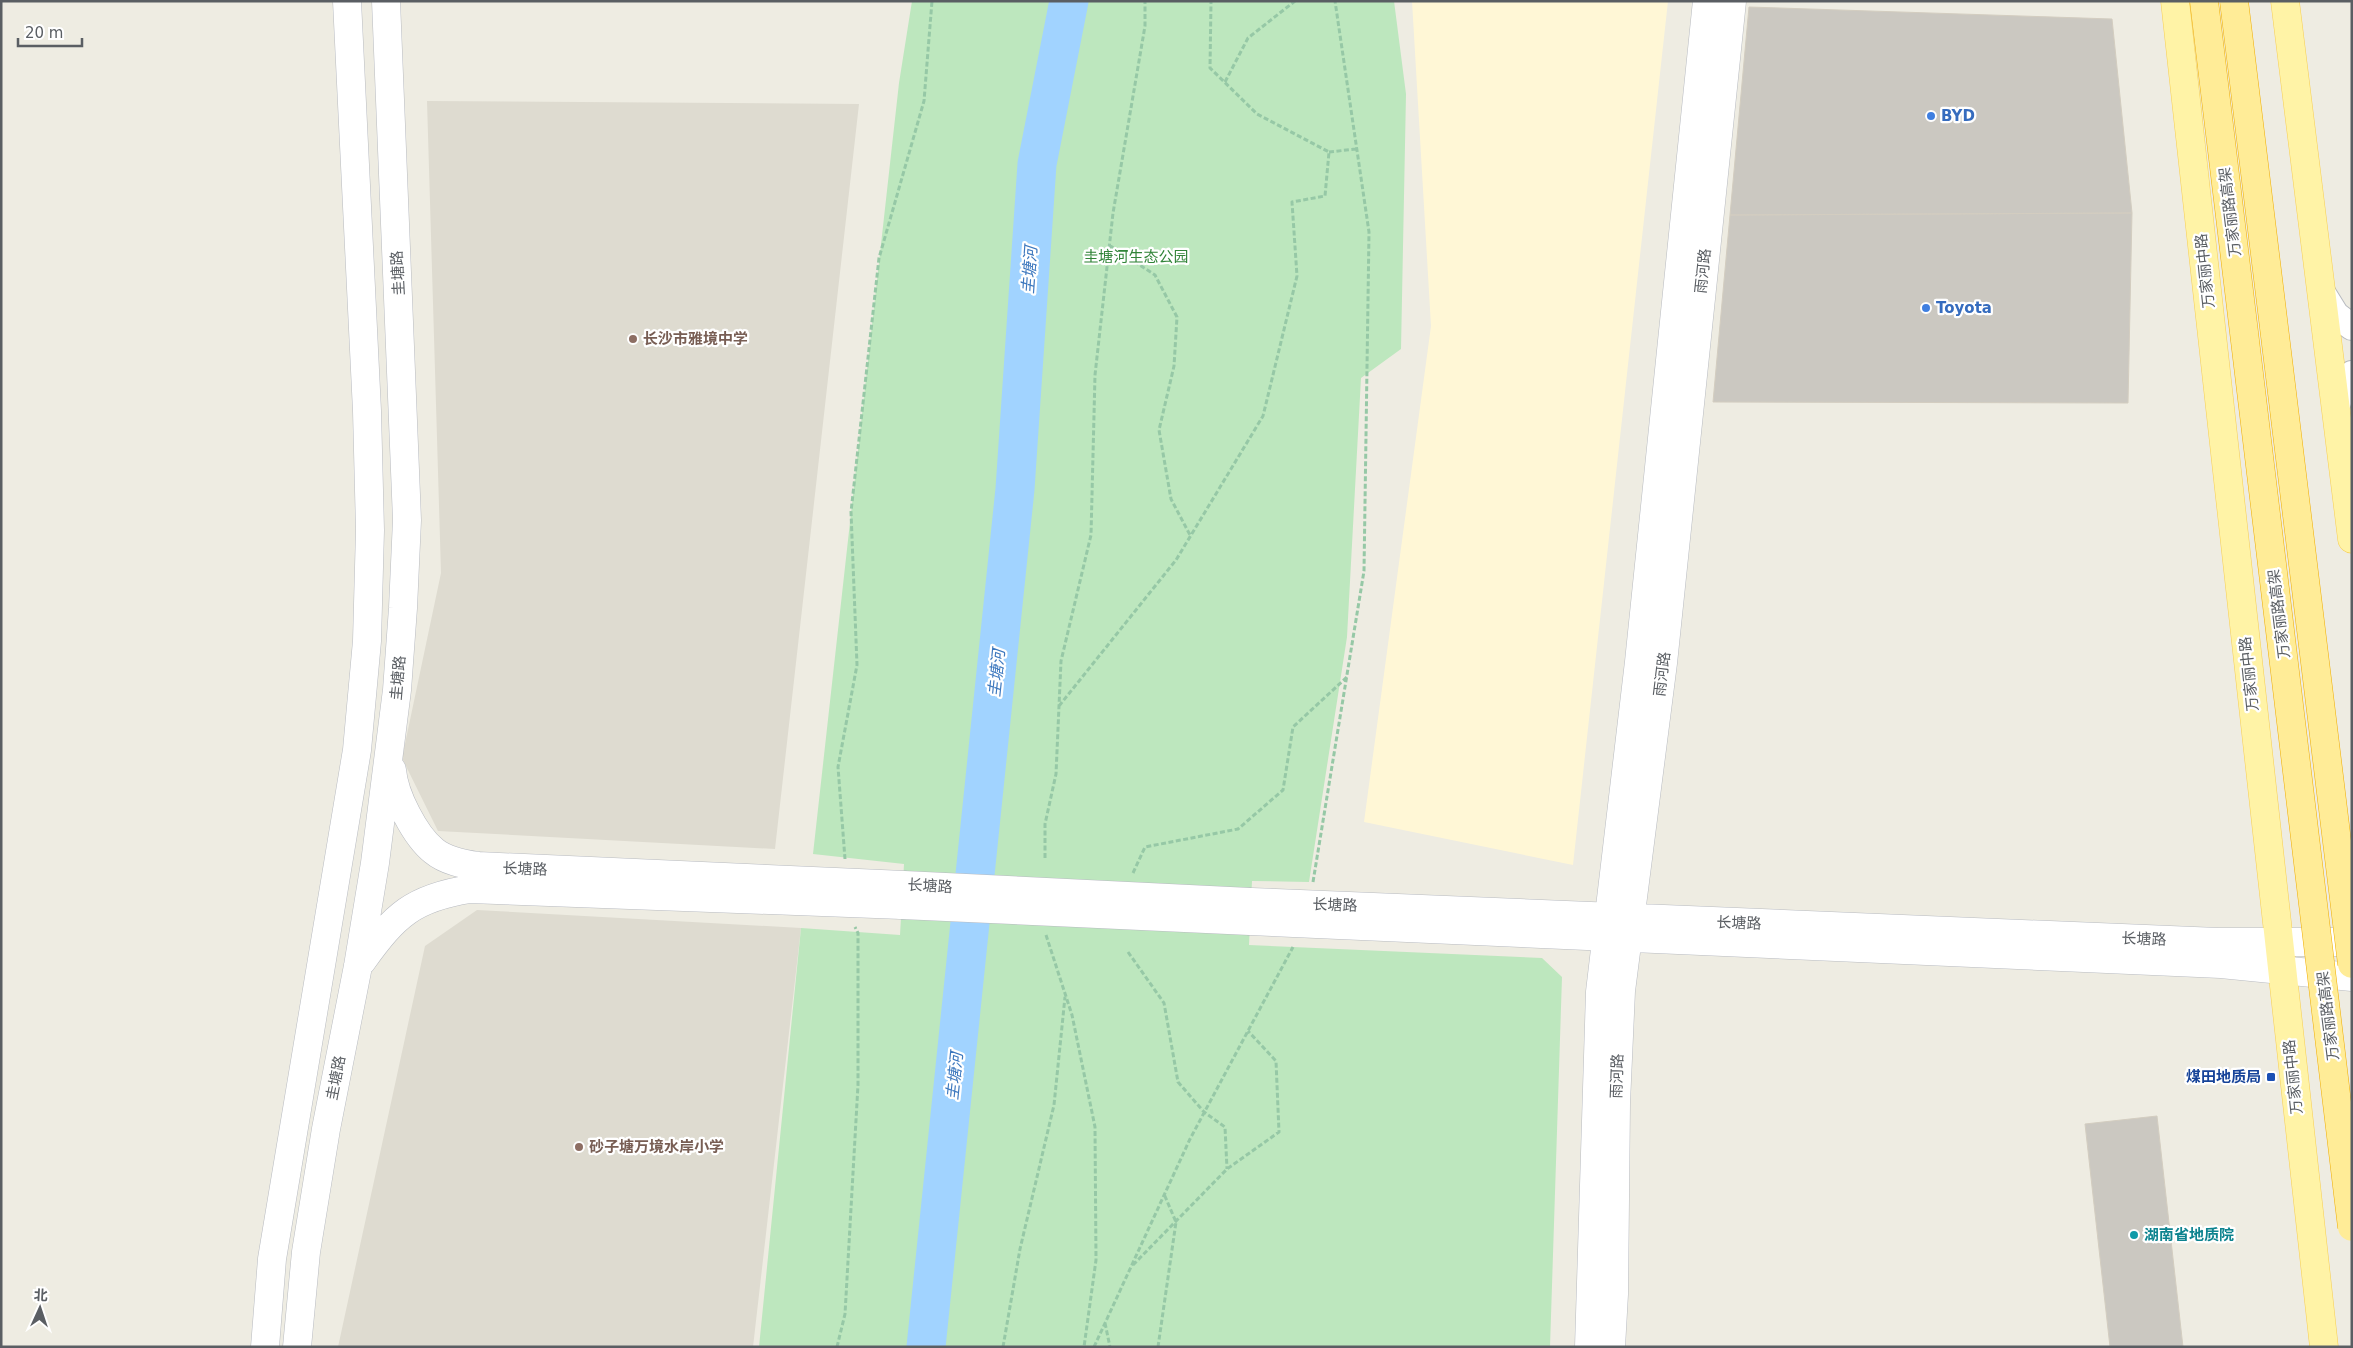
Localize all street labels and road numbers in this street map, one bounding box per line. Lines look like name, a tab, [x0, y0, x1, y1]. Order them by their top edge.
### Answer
street label: 万家丽路高架	[2216, 166, 2244, 258]
street label: 万家丽中路	[2192, 233, 2218, 309]
street label: 雨河路	[1692, 248, 1714, 294]
street label: 圭塘路	[388, 250, 408, 296]
street label: 万家丽路高架	[2265, 568, 2293, 660]
street label: 万家丽中路	[2236, 636, 2262, 712]
street label: 雨河路	[1650, 651, 1674, 697]
street label: 圭塘路	[387, 655, 409, 701]
street label: 长塘路	[502, 859, 548, 879]
street label: 长塘路	[907, 876, 953, 896]
street label: 长塘路	[1312, 895, 1358, 915]
street label: 长塘路	[1716, 913, 1762, 933]
street label: 长塘路	[2121, 929, 2167, 949]
street label: 万家丽路高架	[2314, 970, 2342, 1062]
street label: 万家丽中路	[2280, 1039, 2306, 1115]
street label: 雨河路	[1607, 1053, 1627, 1099]
street label: 圭塘路	[323, 1054, 349, 1102]

